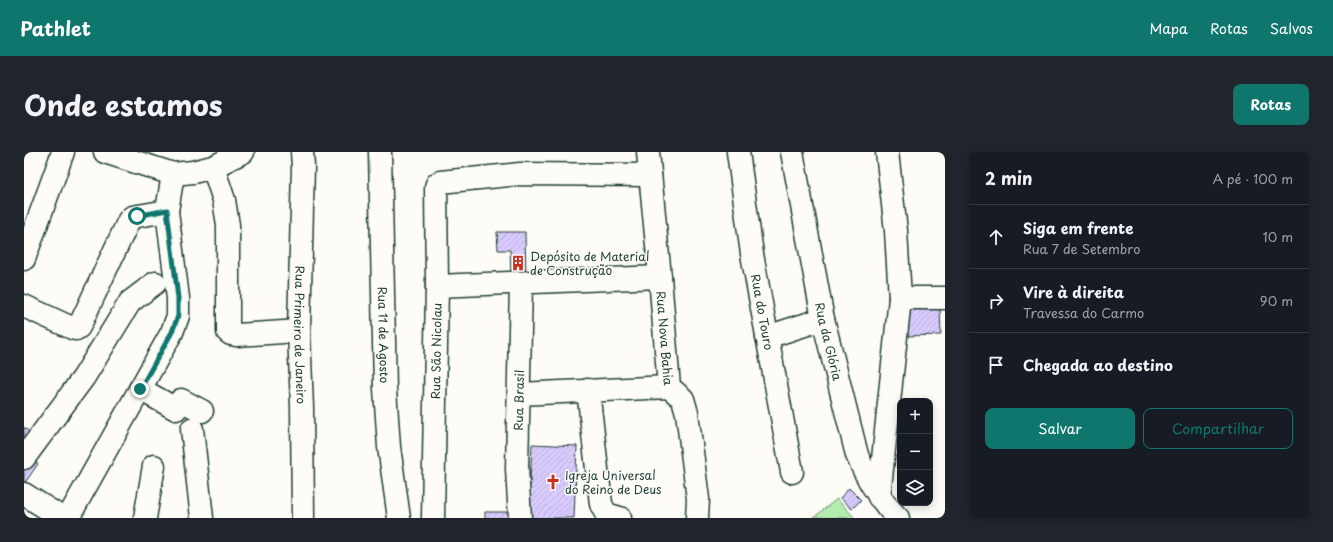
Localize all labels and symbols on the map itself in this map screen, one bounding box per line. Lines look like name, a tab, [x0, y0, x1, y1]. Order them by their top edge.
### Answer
route start	[128, 207, 146, 225]
place label: Depósito de Material de Construção	[530, 247, 649, 279]
building icon: Depósito de Material de Construção	[509, 254, 527, 272]
street label: Rua Primeiro de Janeiro	[290, 265, 311, 405]
street label: Rua do Touro	[747, 273, 779, 352]
street label: Rua 11 de Agosto	[374, 286, 394, 384]
street label: Rua Nova Bahia	[652, 290, 678, 386]
street label: Rua da Glória	[811, 301, 847, 383]
street label: Rua São Nicolau	[426, 303, 446, 399]
street label: Rua Brasil	[509, 369, 528, 431]
route end	[131, 380, 149, 398]
place label: Igreja Universal do Reino de Deus	[565, 466, 662, 498]
church icon: Igreja Universal do Reino de Deus	[544, 473, 562, 491]

